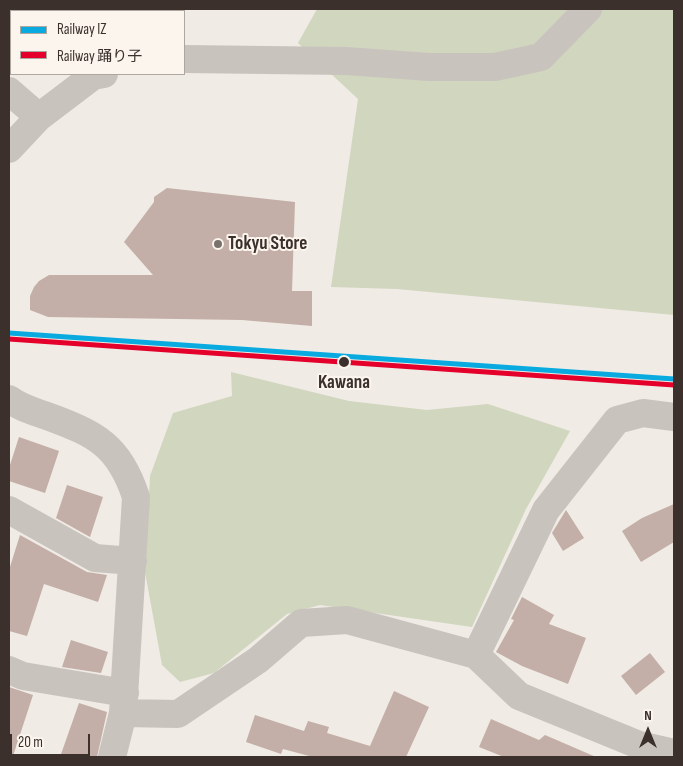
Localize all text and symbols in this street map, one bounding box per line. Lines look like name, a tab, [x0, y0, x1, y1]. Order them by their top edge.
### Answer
legend	[10, 10, 185, 75]
text: Railway IZ	[57, 20, 106, 39]
text: Railway 踊り子	[57, 47, 142, 66]
place label: Tokyu Store	[228, 233, 307, 255]
marker: Tokyu Store	[212, 238, 224, 250]
marker: Kawana	[337, 355, 351, 369]
place label: Kawana	[318, 372, 370, 394]
north arrow	[623, 706, 673, 756]
text: N	[644, 707, 652, 724]
scale bar	[12, 724, 92, 756]
text: 20 m	[18, 733, 43, 752]

